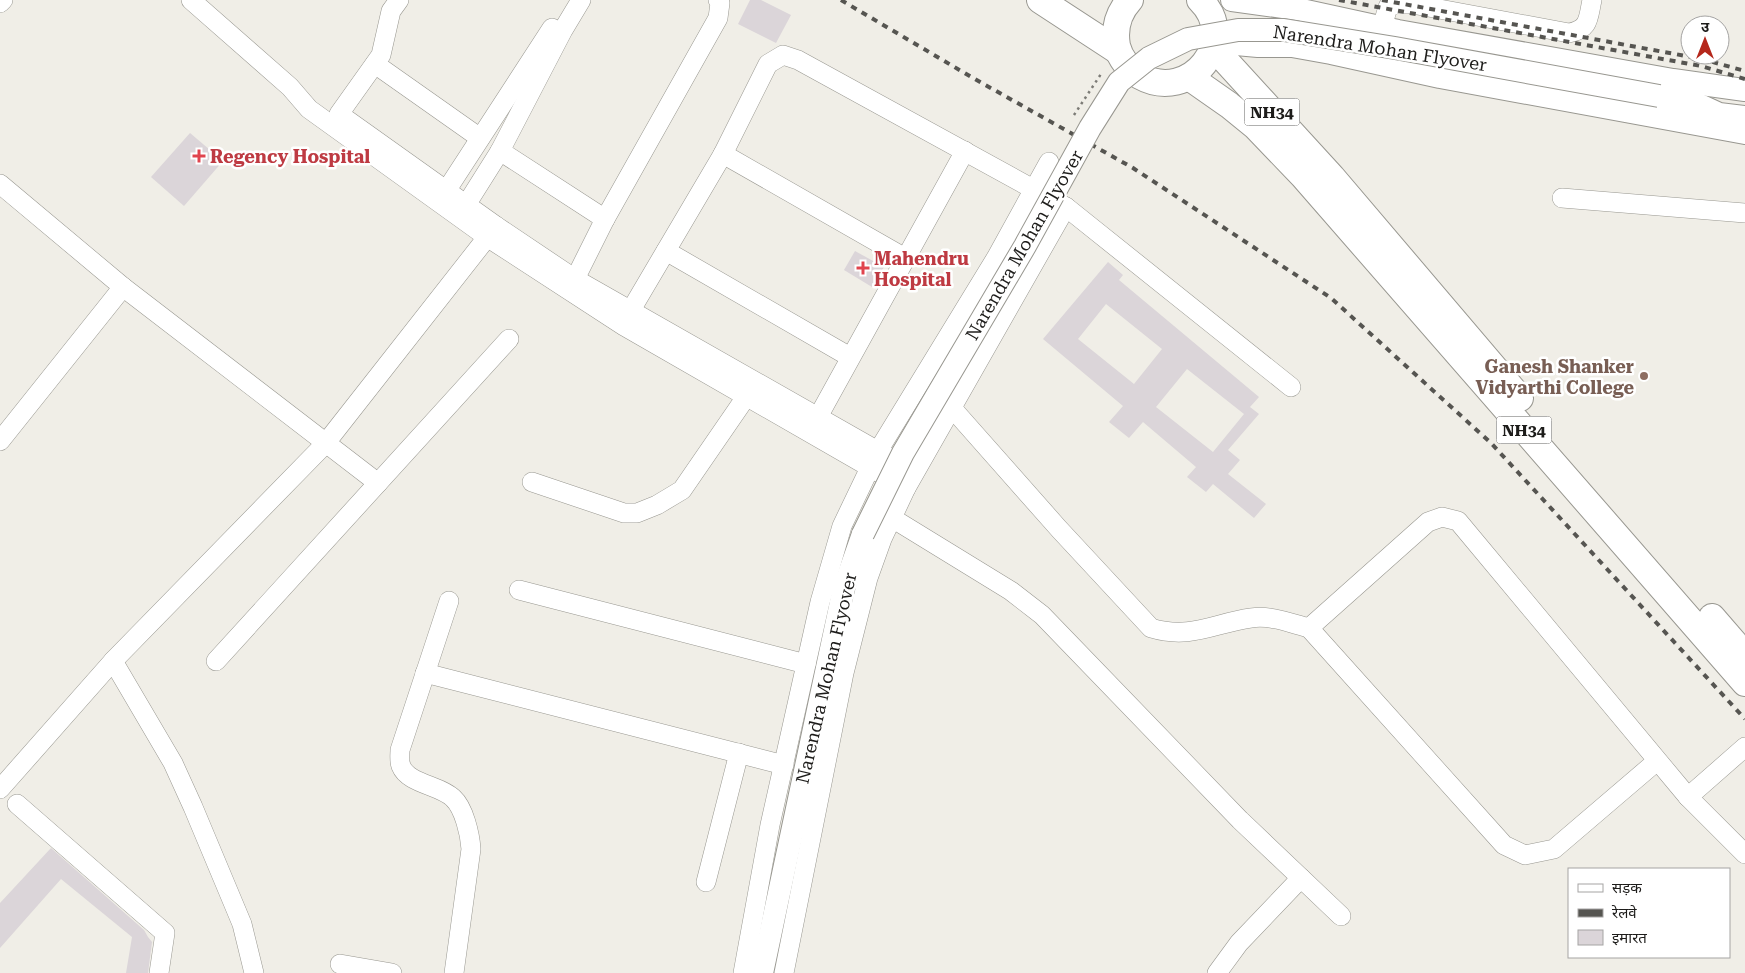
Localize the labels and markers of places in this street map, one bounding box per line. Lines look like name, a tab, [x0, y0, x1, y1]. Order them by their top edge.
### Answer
place label: Regency Hospital	[210, 146, 370, 167]
marker: Regency Hospital	[192, 149, 206, 163]
place label: Mahendru Hospital	[874, 248, 969, 290]
marker: Mahendru Hospital	[856, 261, 870, 275]
place label: Ganesh Shanker Vidyarthi College	[1476, 356, 1634, 398]
marker: Ganesh Shanker Vidyarthi College	[1638, 370, 1650, 382]

